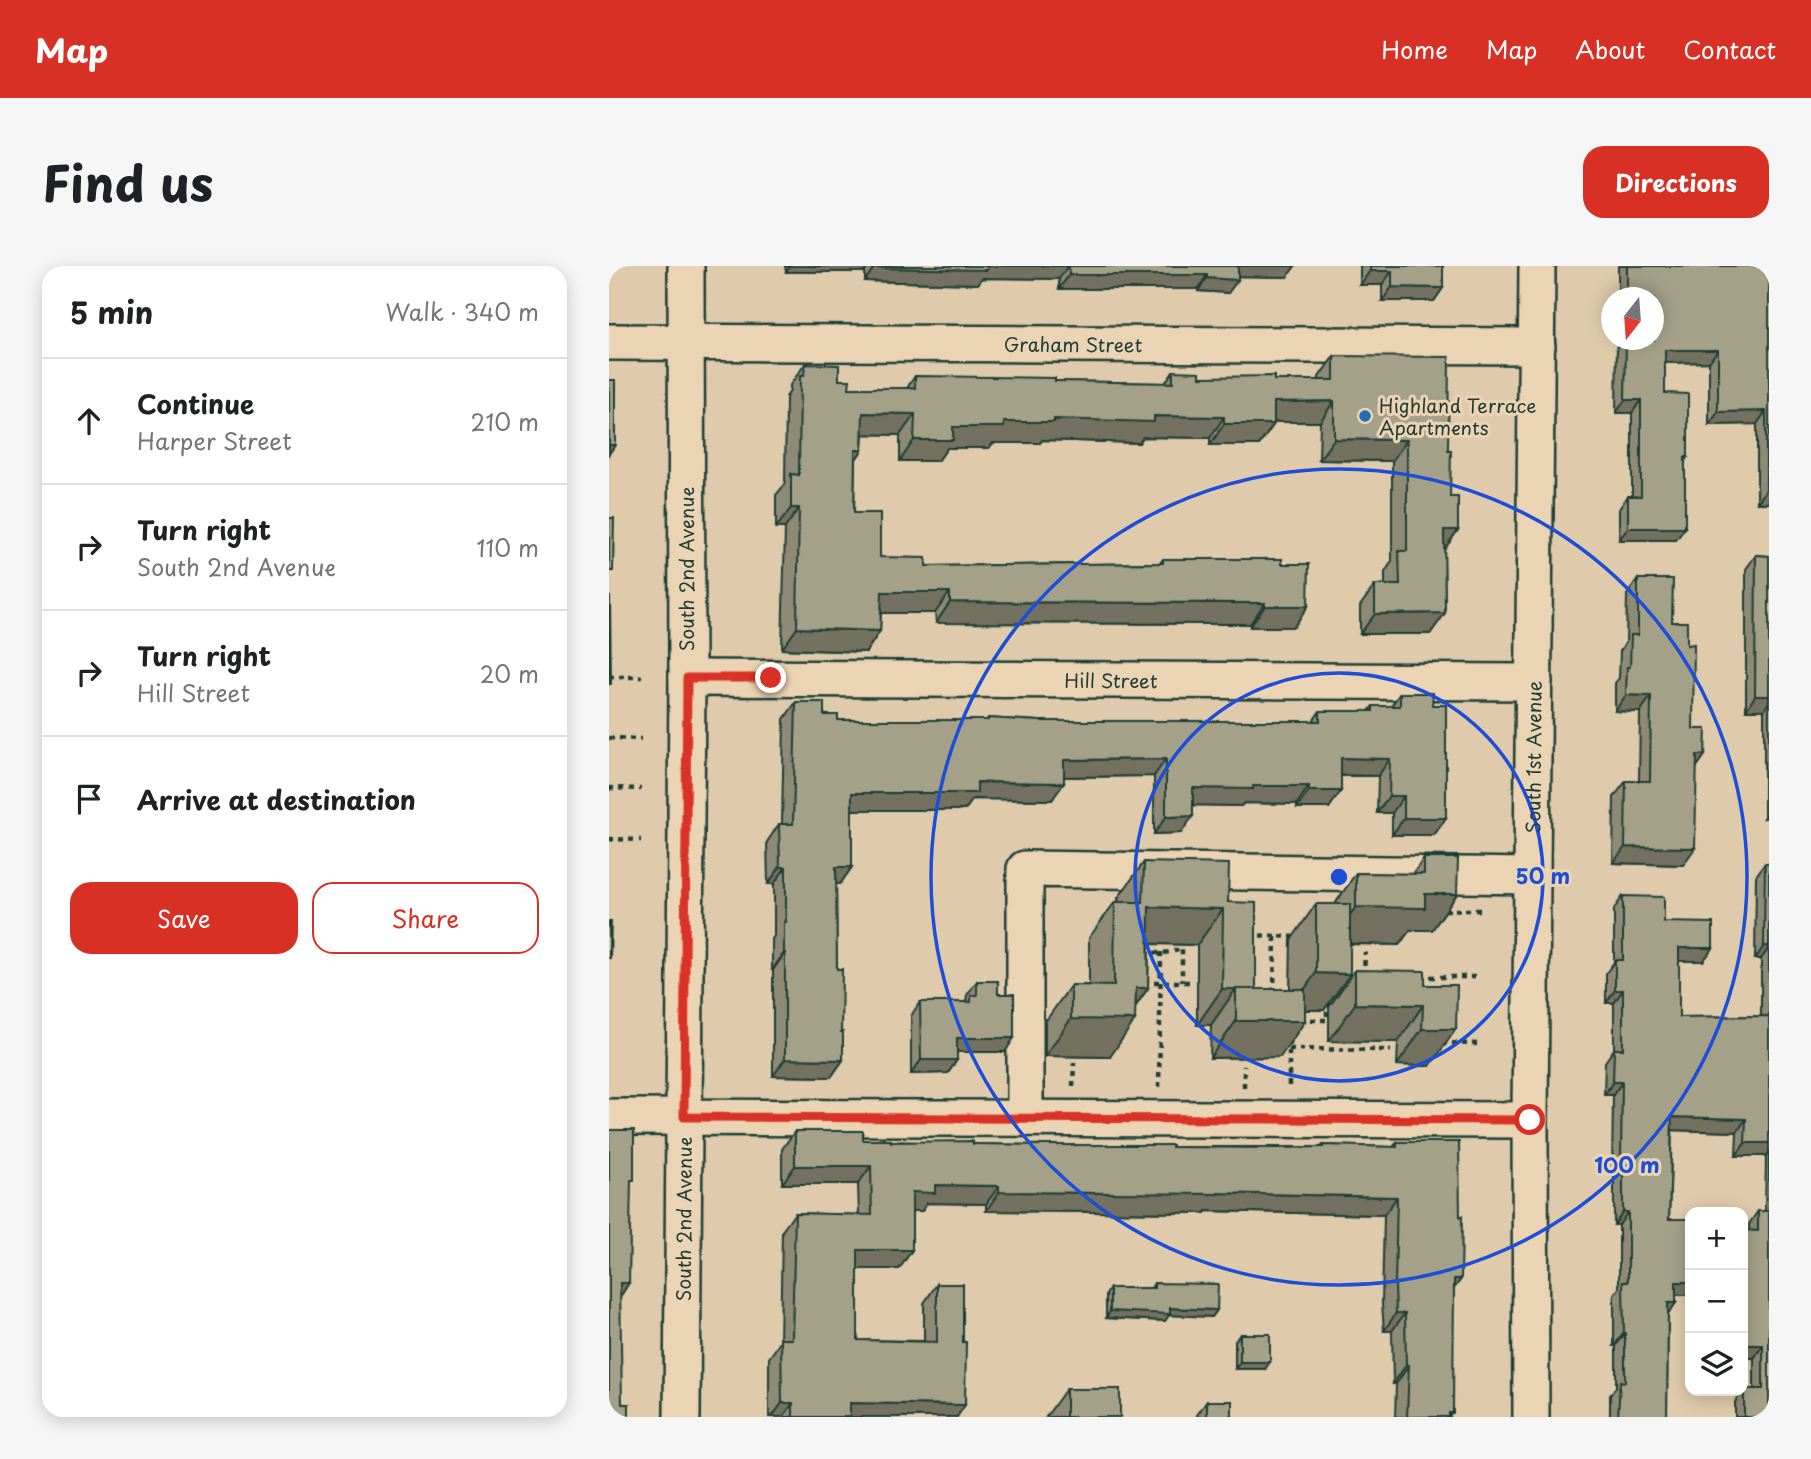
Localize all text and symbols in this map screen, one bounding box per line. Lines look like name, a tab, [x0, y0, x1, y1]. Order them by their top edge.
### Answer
text: Map	[35, 24, 108, 74]
text: Home	[1381, 31, 1448, 67]
text: Map	[1486, 31, 1537, 67]
text: About	[1575, 31, 1645, 67]
text: Contact	[1683, 31, 1776, 67]
text: Find us	[42, 145, 213, 219]
button: Directions	[1583, 146, 1769, 218]
north arrow	[1601, 287, 1664, 350]
text: 5 min	[70, 289, 153, 334]
text: Walk · 340 m	[386, 294, 539, 329]
street label: Graham Street	[1004, 330, 1143, 358]
text: Continue	[137, 384, 254, 423]
place label: Highland Terrace Apartments	[1379, 391, 1536, 441]
icon: ahead	[70, 402, 108, 440]
text: 210 m	[471, 404, 539, 439]
marker: Highland Terrace Apartments	[1357, 408, 1373, 424]
text: Harper Street	[137, 423, 292, 458]
street label: South 2nd Avenue	[672, 487, 700, 651]
text: Turn right	[137, 510, 271, 549]
icon: right	[70, 528, 108, 566]
text: 110 m	[477, 530, 539, 565]
text: South 2nd Avenue	[137, 549, 336, 584]
text: Turn right	[137, 636, 271, 675]
icon: right	[70, 654, 108, 692]
text: 20 m	[480, 656, 539, 691]
route end	[755, 662, 786, 693]
street label: Hill Street	[1064, 666, 1158, 694]
text: Hill Street	[137, 675, 250, 710]
street label: South 1st Avenue	[1518, 681, 1548, 833]
icon: arrive	[70, 780, 108, 818]
text: Arrive at destination	[137, 780, 416, 819]
text: 50 m	[1516, 859, 1570, 891]
centre of rings	[1327, 865, 1351, 889]
button: Save	[70, 882, 298, 954]
button: Share	[312, 882, 539, 954]
route start	[1514, 1104, 1545, 1135]
street label: South 2nd Avenue	[669, 1137, 698, 1301]
text: 100 m	[1594, 1148, 1660, 1180]
map controls	[1685, 1207, 1748, 1396]
button: +	[1685, 1207, 1748, 1270]
button: −	[1685, 1270, 1748, 1333]
button: layers	[1685, 1333, 1748, 1396]

